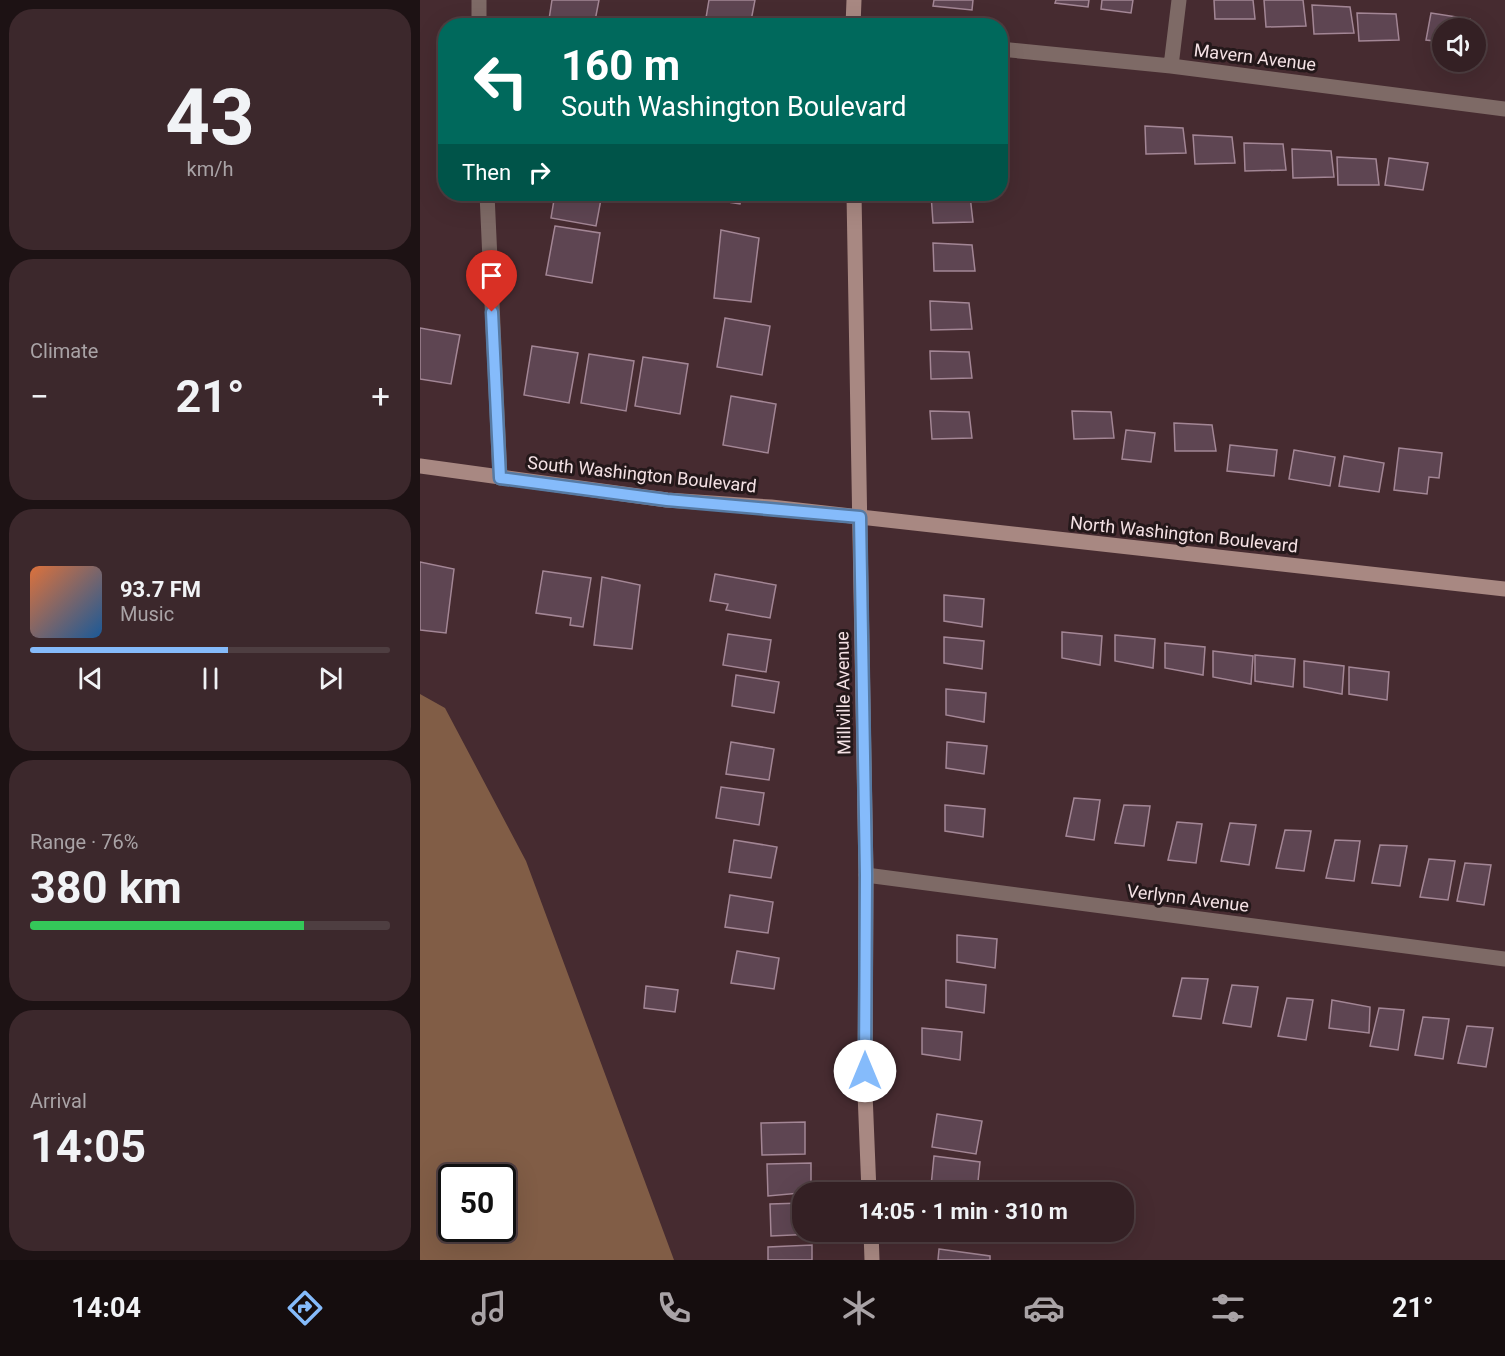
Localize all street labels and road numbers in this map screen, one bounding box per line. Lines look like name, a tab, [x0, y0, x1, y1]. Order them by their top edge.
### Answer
street label: Mavern Avenue	[1193, 39, 1317, 75]
street label: South Washington Boulevard	[526, 452, 758, 496]
street label: North Washington Boulevard	[1069, 512, 1299, 556]
street label: Millville Avenue	[831, 631, 855, 755]
street label: Verlynn Avenue	[1126, 880, 1250, 916]

